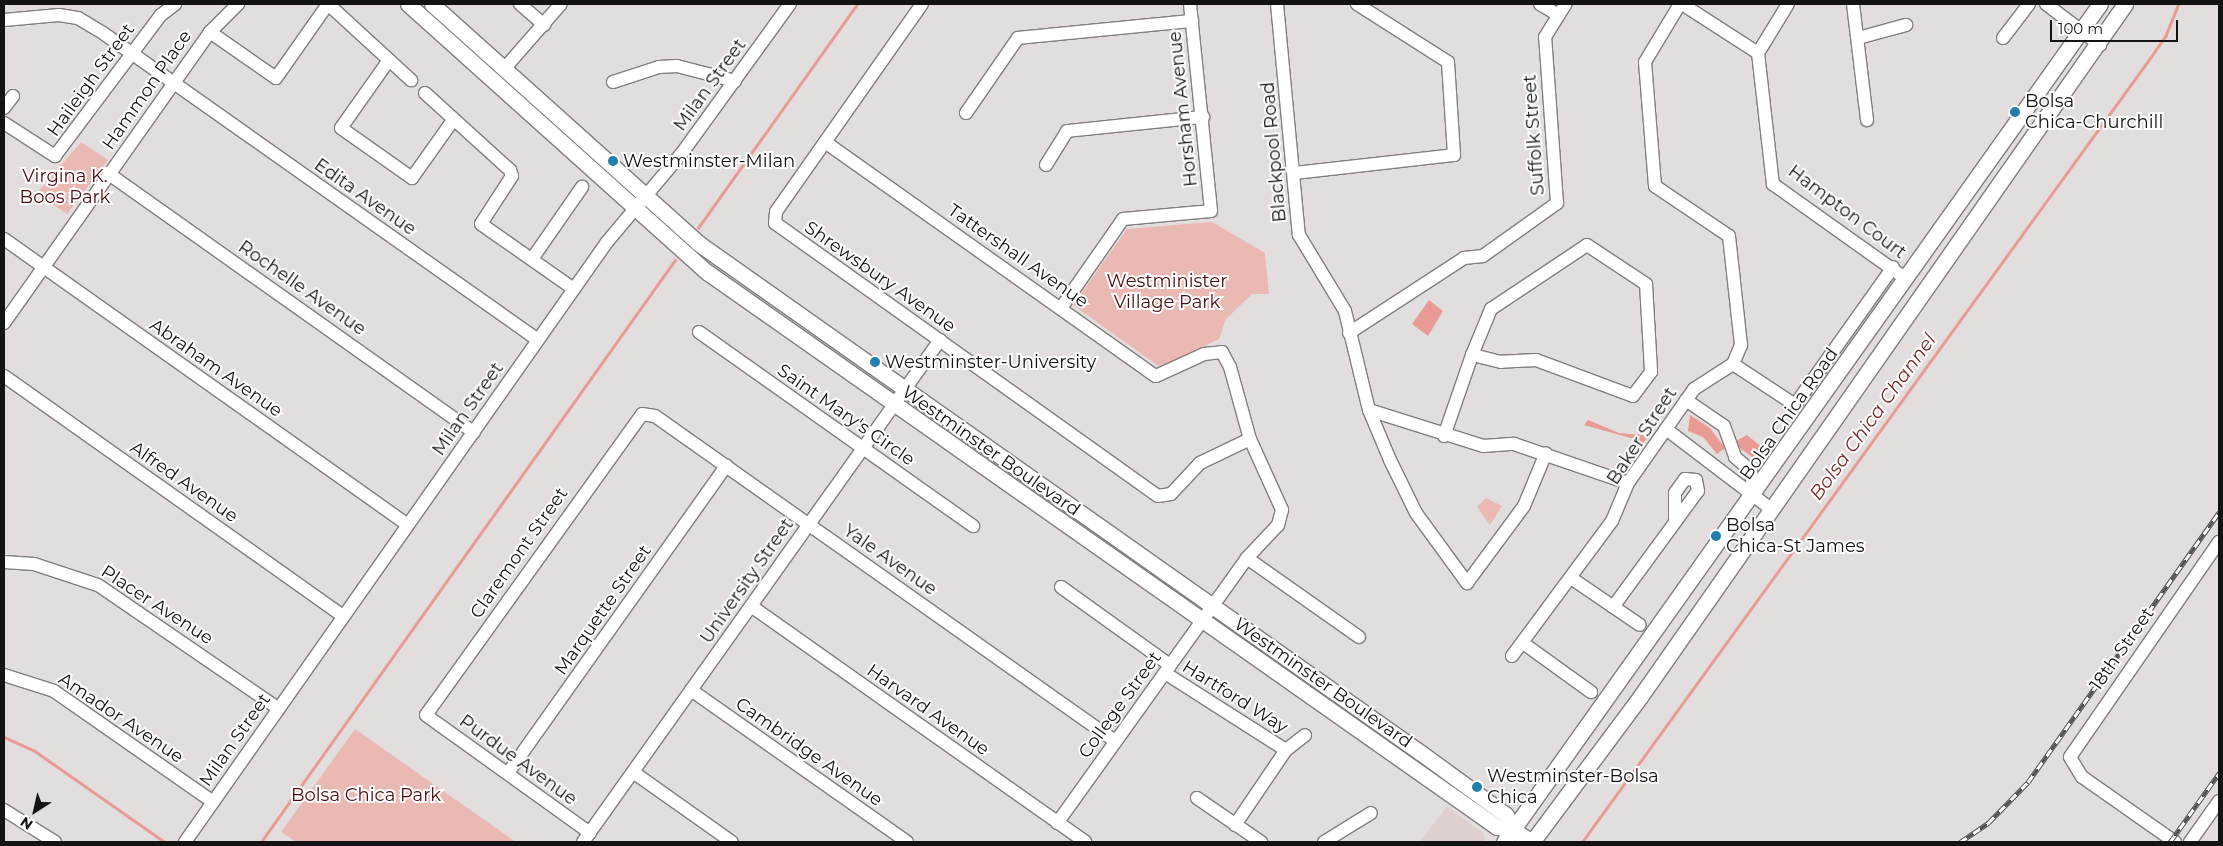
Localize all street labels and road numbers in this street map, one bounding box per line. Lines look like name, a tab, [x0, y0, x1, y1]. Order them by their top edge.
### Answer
street label: Haileigh Street	[43, 19, 139, 141]
street label: Hammon Place	[98, 26, 196, 154]
street label: Horsham Avenue	[1164, 30, 1202, 188]
street label: Milan Street	[669, 35, 751, 135]
street label: Suffolk Street	[1519, 74, 1549, 196]
street label: Blackpool Road	[1257, 81, 1291, 223]
street label: Edita Avenue	[310, 154, 420, 240]
street label: Hampton Court	[1784, 161, 1910, 263]
street label: Tattershall Avenue	[944, 199, 1092, 313]
street label: Shrewsbury Avenue	[800, 217, 960, 337]
street label: Rochelle Avenue	[234, 236, 370, 340]
street label: Abraham Avenue	[146, 314, 286, 422]
street label: Bolsa Chica Road	[1735, 344, 1843, 484]
street label: Milan Street	[428, 358, 508, 460]
street label: Saint Mary's Circle	[773, 359, 919, 471]
street label: Westminster Boulevard	[898, 381, 1084, 521]
street label: Baker Street	[1602, 383, 1682, 489]
street label: Alfred Avenue	[126, 437, 242, 527]
street label: Claremont Street	[466, 483, 572, 623]
street label: University Street	[696, 514, 798, 648]
street label: Yale Avenue	[839, 520, 941, 600]
street label: Marquette Street	[550, 541, 656, 679]
street label: Placer Avenue	[97, 561, 217, 649]
street label: 18th Street	[2085, 603, 2159, 695]
street label: Westminster Boulevard	[1230, 613, 1416, 753]
street label: College Street	[1074, 647, 1166, 763]
street label: Hartford Way	[1178, 656, 1292, 738]
street label: Harvard Avenue	[863, 660, 993, 760]
street label: Amador Avenue	[54, 668, 188, 768]
street label: Milan Street	[195, 689, 275, 791]
street label: Cambridge Avenue	[731, 693, 887, 811]
street label: Purdue Avenue	[455, 710, 581, 810]

